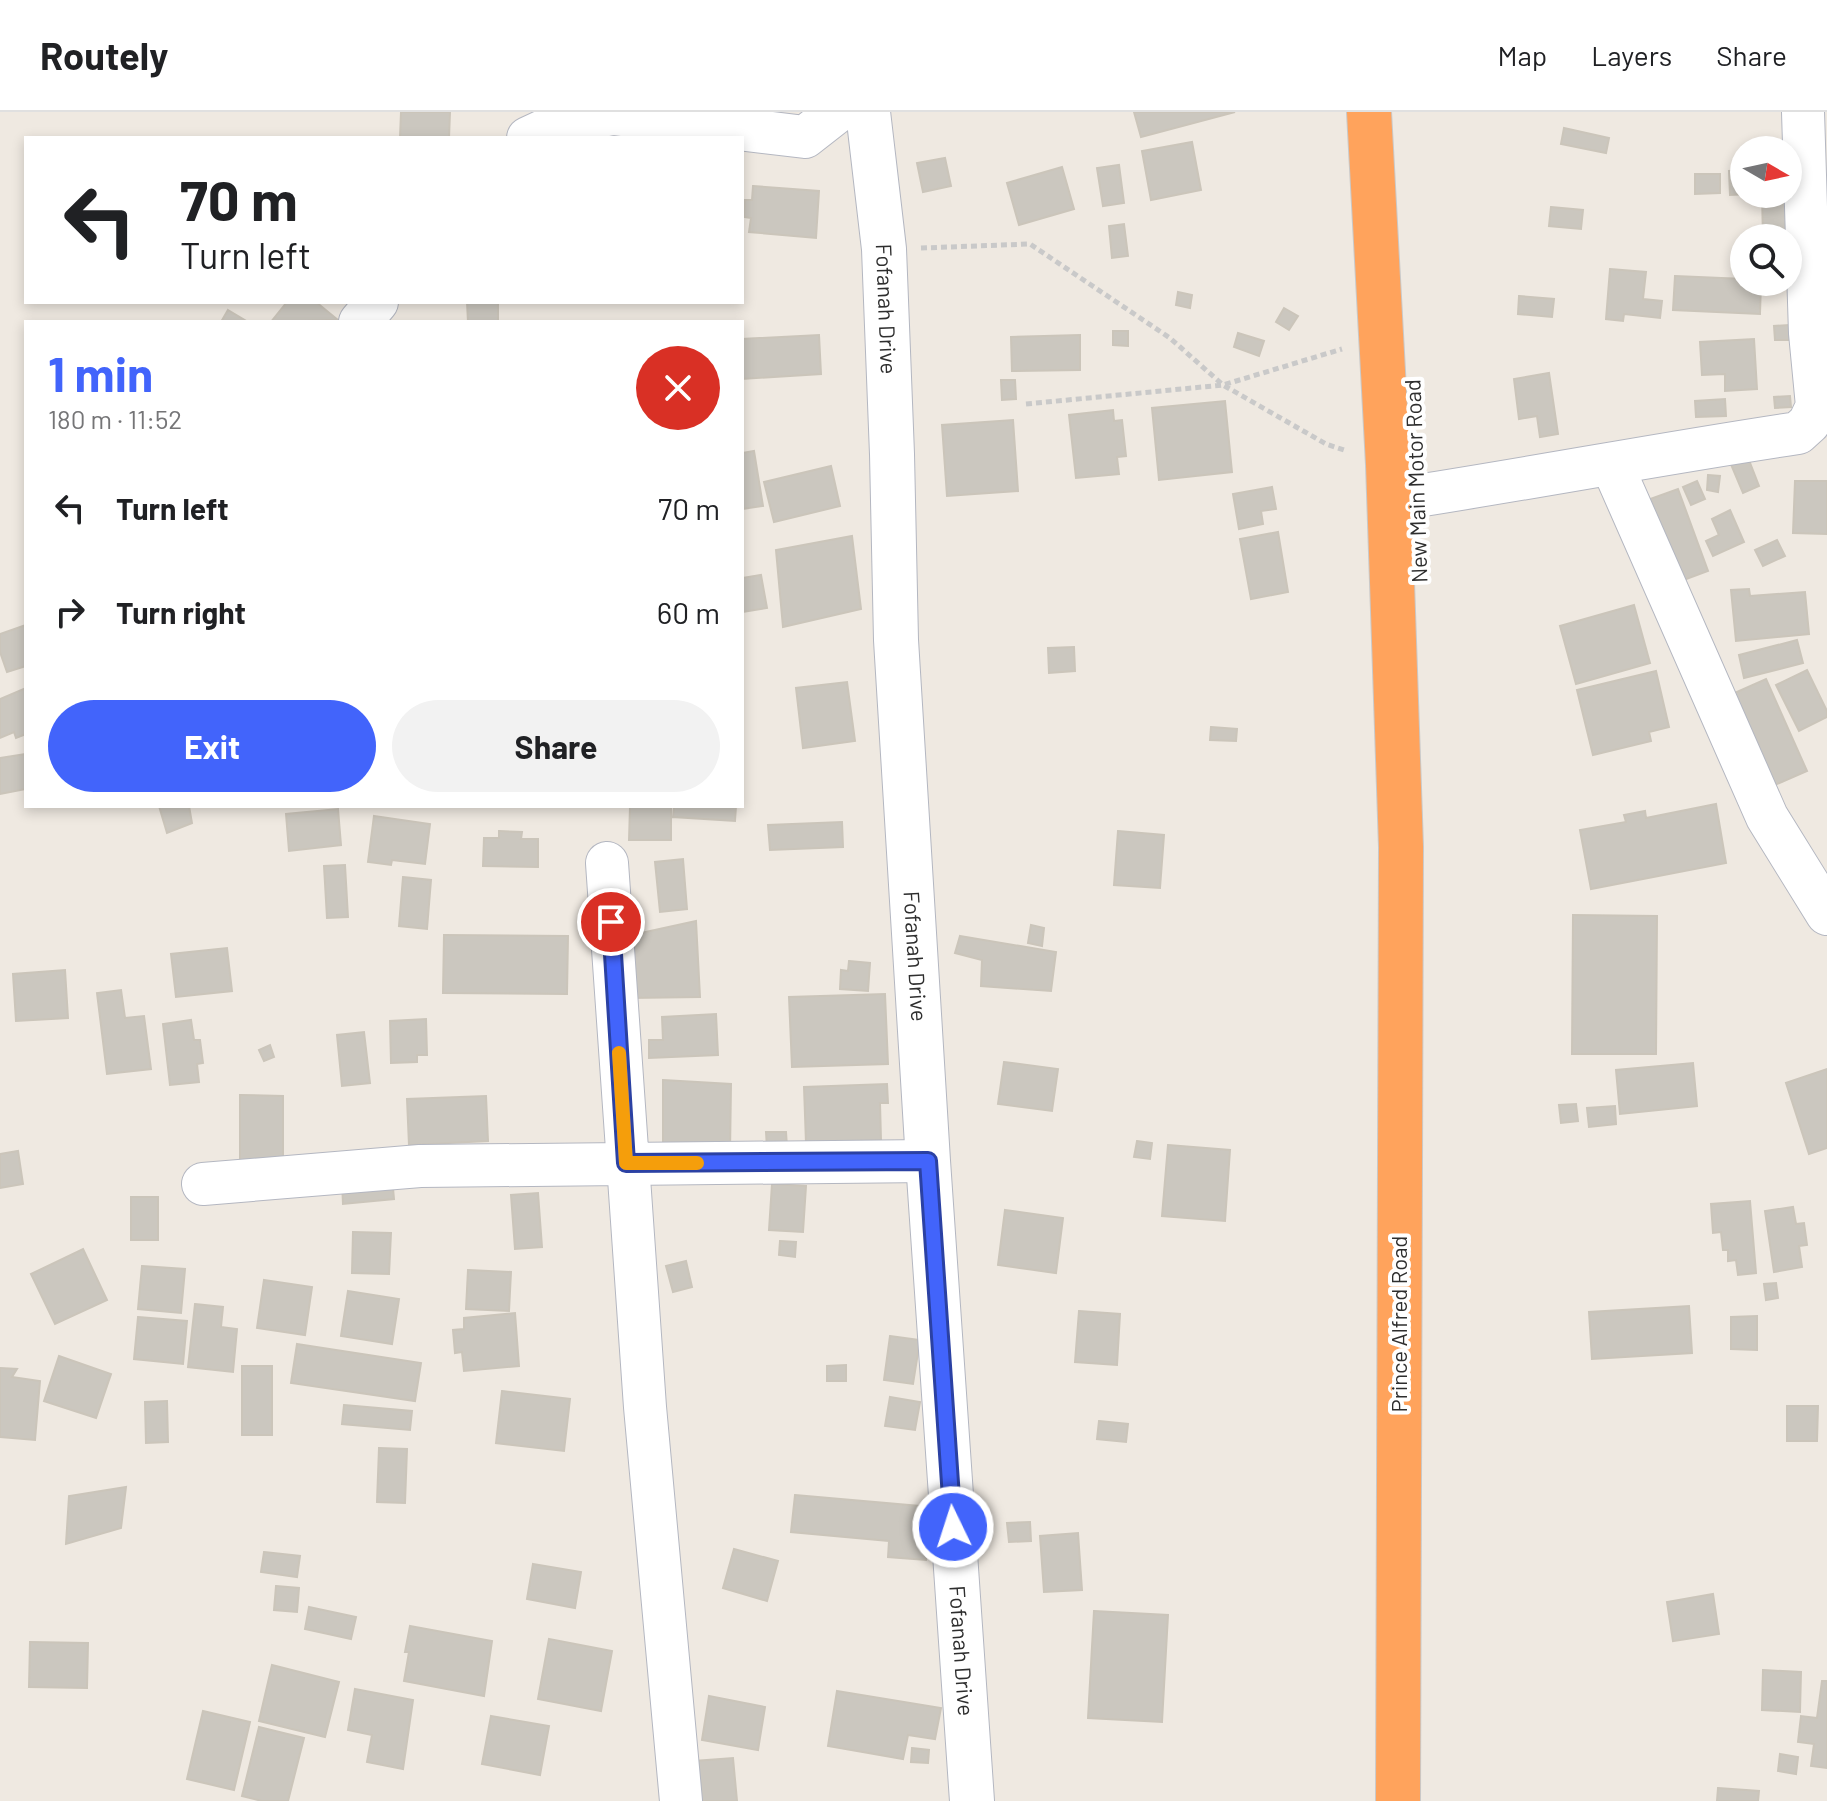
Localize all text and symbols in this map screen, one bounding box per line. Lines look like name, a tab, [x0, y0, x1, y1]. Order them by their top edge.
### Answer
text: Routely	[40, 32, 168, 78]
text: Map	[1497, 38, 1547, 72]
text: Layers	[1591, 38, 1672, 72]
text: Share	[1716, 38, 1787, 72]
north arrow	[1730, 136, 1802, 208]
map controls	[1730, 136, 1802, 296]
text: 70 m	[180, 165, 298, 232]
icon: left	[48, 168, 152, 272]
button: search	[1730, 224, 1802, 296]
text: Turn left	[180, 233, 311, 276]
street label: Fofanah Drive	[872, 243, 903, 375]
text: 1 min	[48, 344, 153, 402]
button: close	[636, 346, 720, 430]
street label: New Main Motor Road	[1398, 379, 1432, 583]
text: 180 m · 11:52	[48, 403, 182, 434]
icon: left	[48, 486, 92, 530]
text: Turn left	[116, 490, 229, 526]
text: 70 m	[658, 490, 720, 526]
icon: right	[48, 590, 92, 634]
text: Turn right	[116, 594, 246, 630]
text: 60 m	[657, 594, 720, 630]
button: Exit	[48, 700, 376, 792]
button: Share	[392, 700, 720, 792]
pin	[577, 888, 645, 956]
street label: Fofanah Drive	[899, 890, 933, 1022]
icon: arrive	[589, 900, 633, 944]
street label: Prince Alfred Road	[1385, 1236, 1411, 1412]
position arrow	[911, 1485, 995, 1569]
street label: Fofanah Drive	[945, 1585, 980, 1717]

